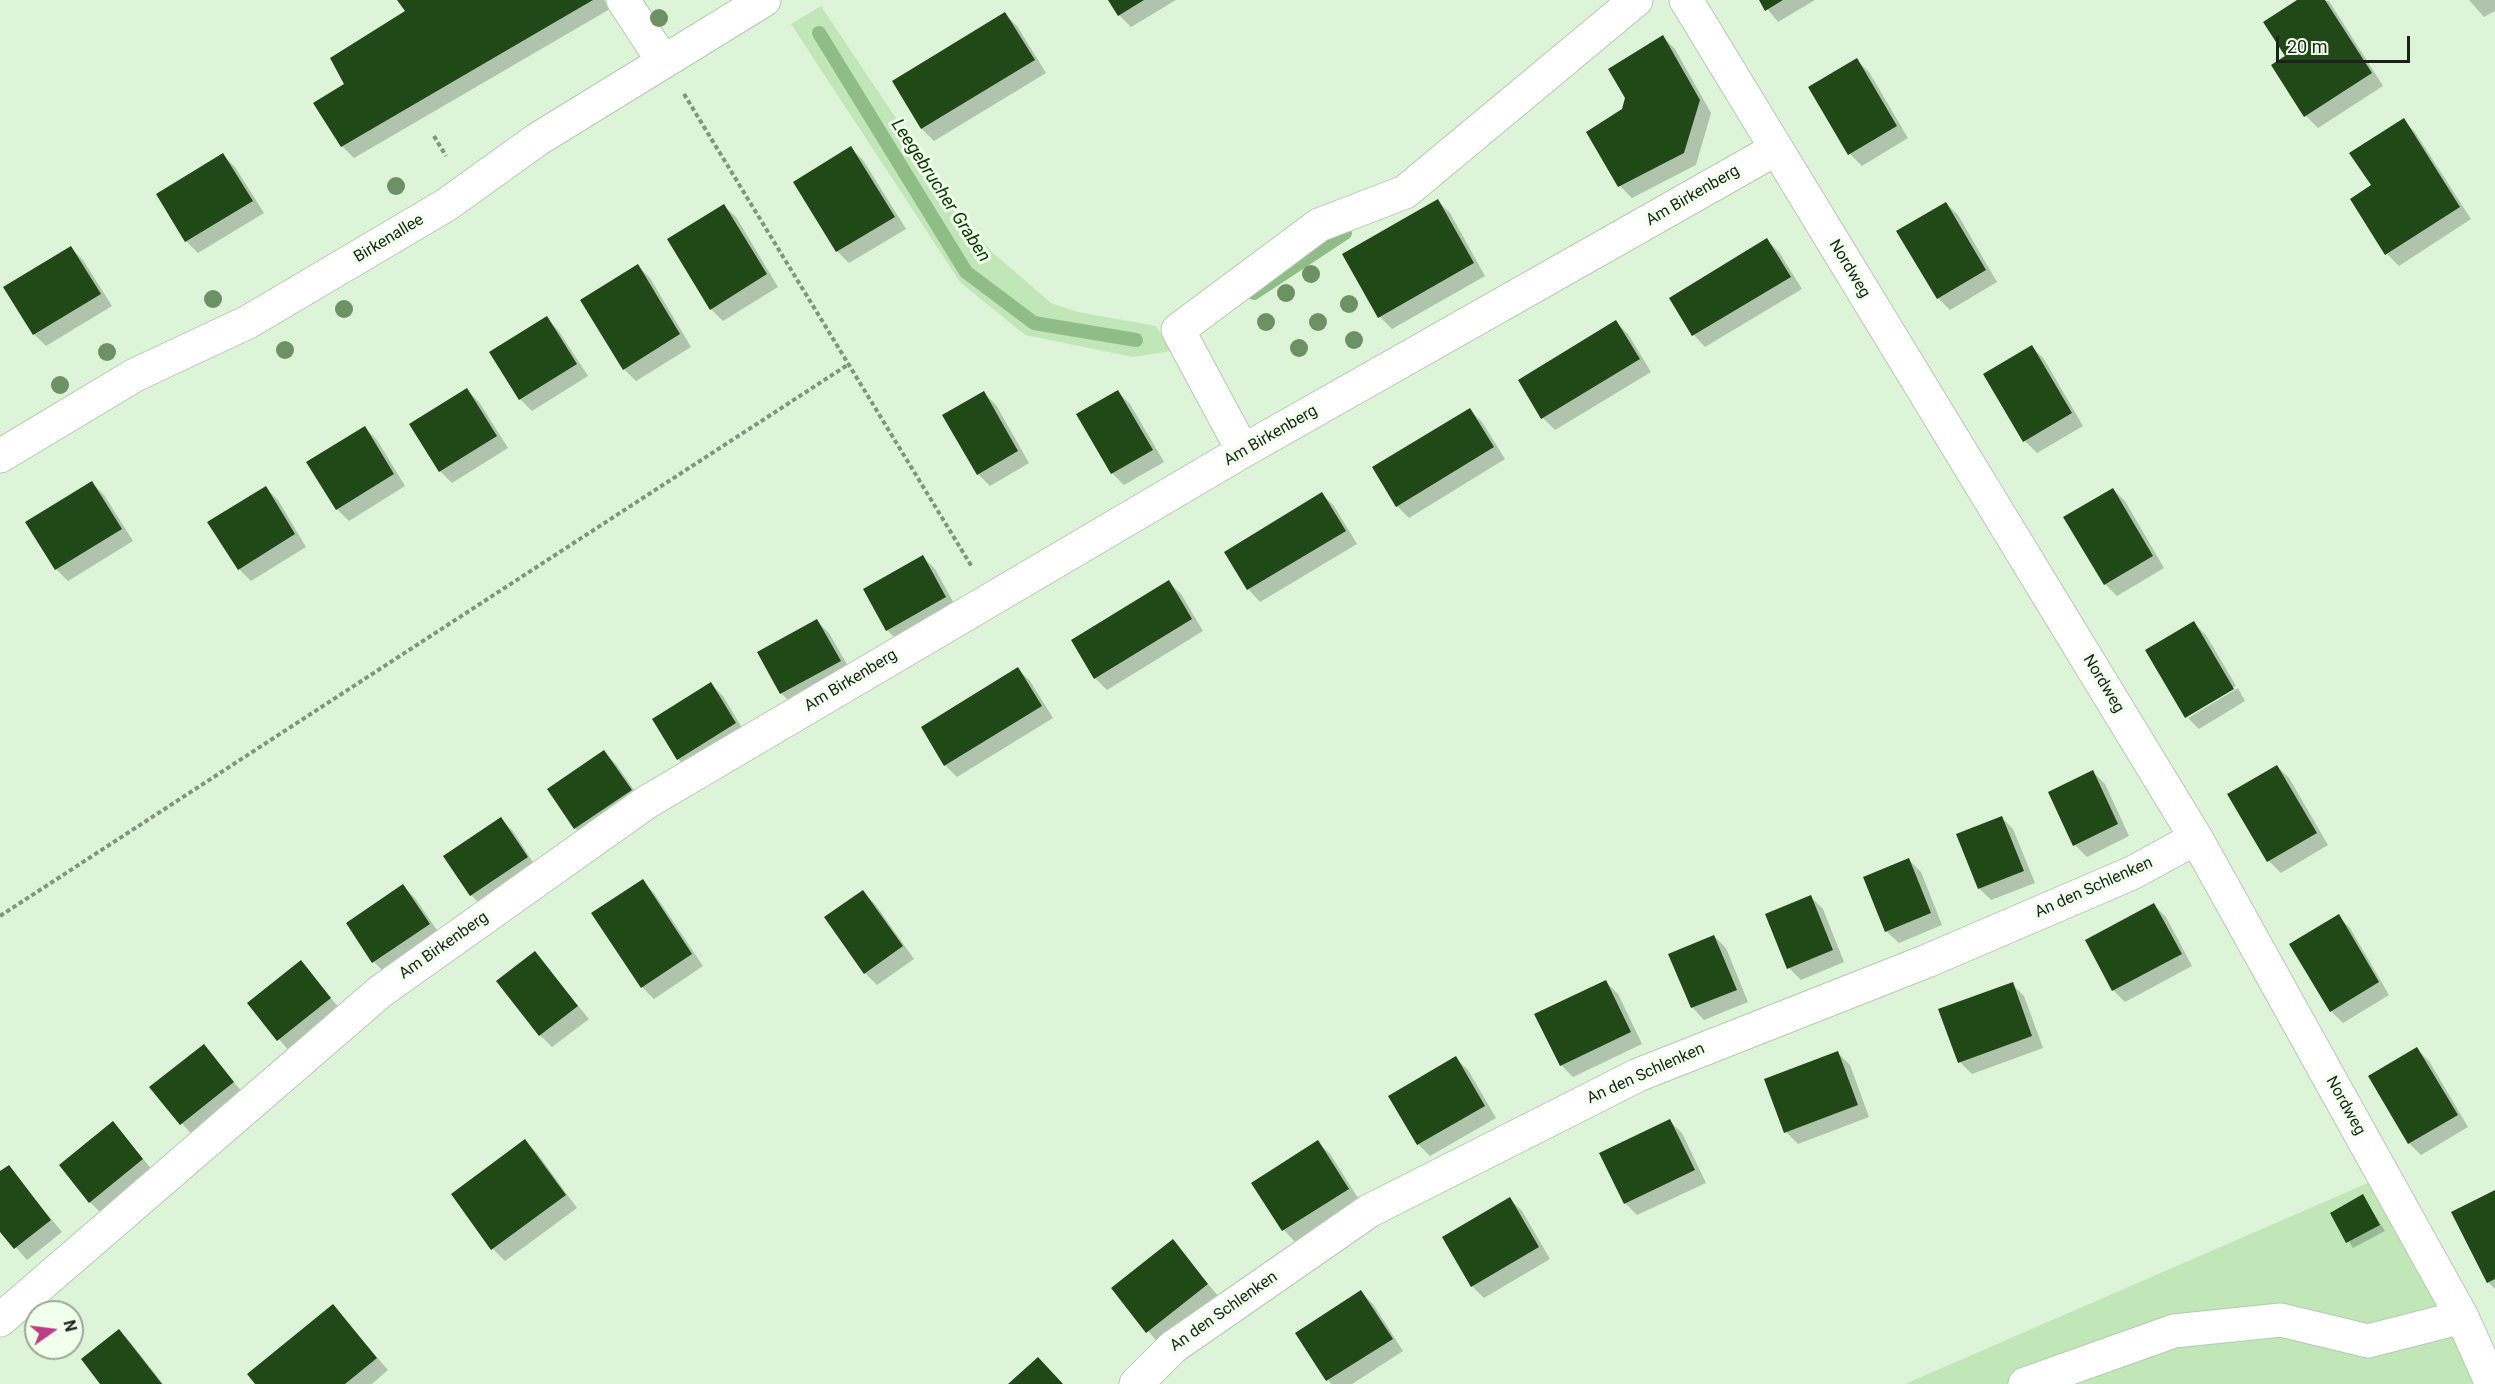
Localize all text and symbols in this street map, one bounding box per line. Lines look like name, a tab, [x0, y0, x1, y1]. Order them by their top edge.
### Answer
scale bar	[2279, 24, 2412, 62]
text: 20 m	[2287, 36, 2327, 57]
water label: Leegebrucher Graben	[886, 115, 994, 267]
street label: Am Birkenberg	[1643, 162, 1743, 230]
street label: Birkenallee	[351, 211, 427, 267]
street label: Nordweg	[1824, 236, 1874, 302]
street label: Am Birkenberg	[1221, 402, 1321, 470]
street label: Am Birkenberg	[801, 646, 901, 716]
street label: Nordweg	[2078, 651, 2128, 717]
street label: An den Schlenken	[2032, 853, 2156, 923]
street label: Am Birkenberg	[396, 908, 492, 984]
street label: An den Schlenken	[1584, 1039, 1708, 1109]
street label: Nordweg	[2321, 1073, 2369, 1139]
street label: An den Schlenken	[1167, 1268, 1281, 1356]
north arrow	[24, 1300, 84, 1360]
text: N	[59, 1318, 81, 1334]

